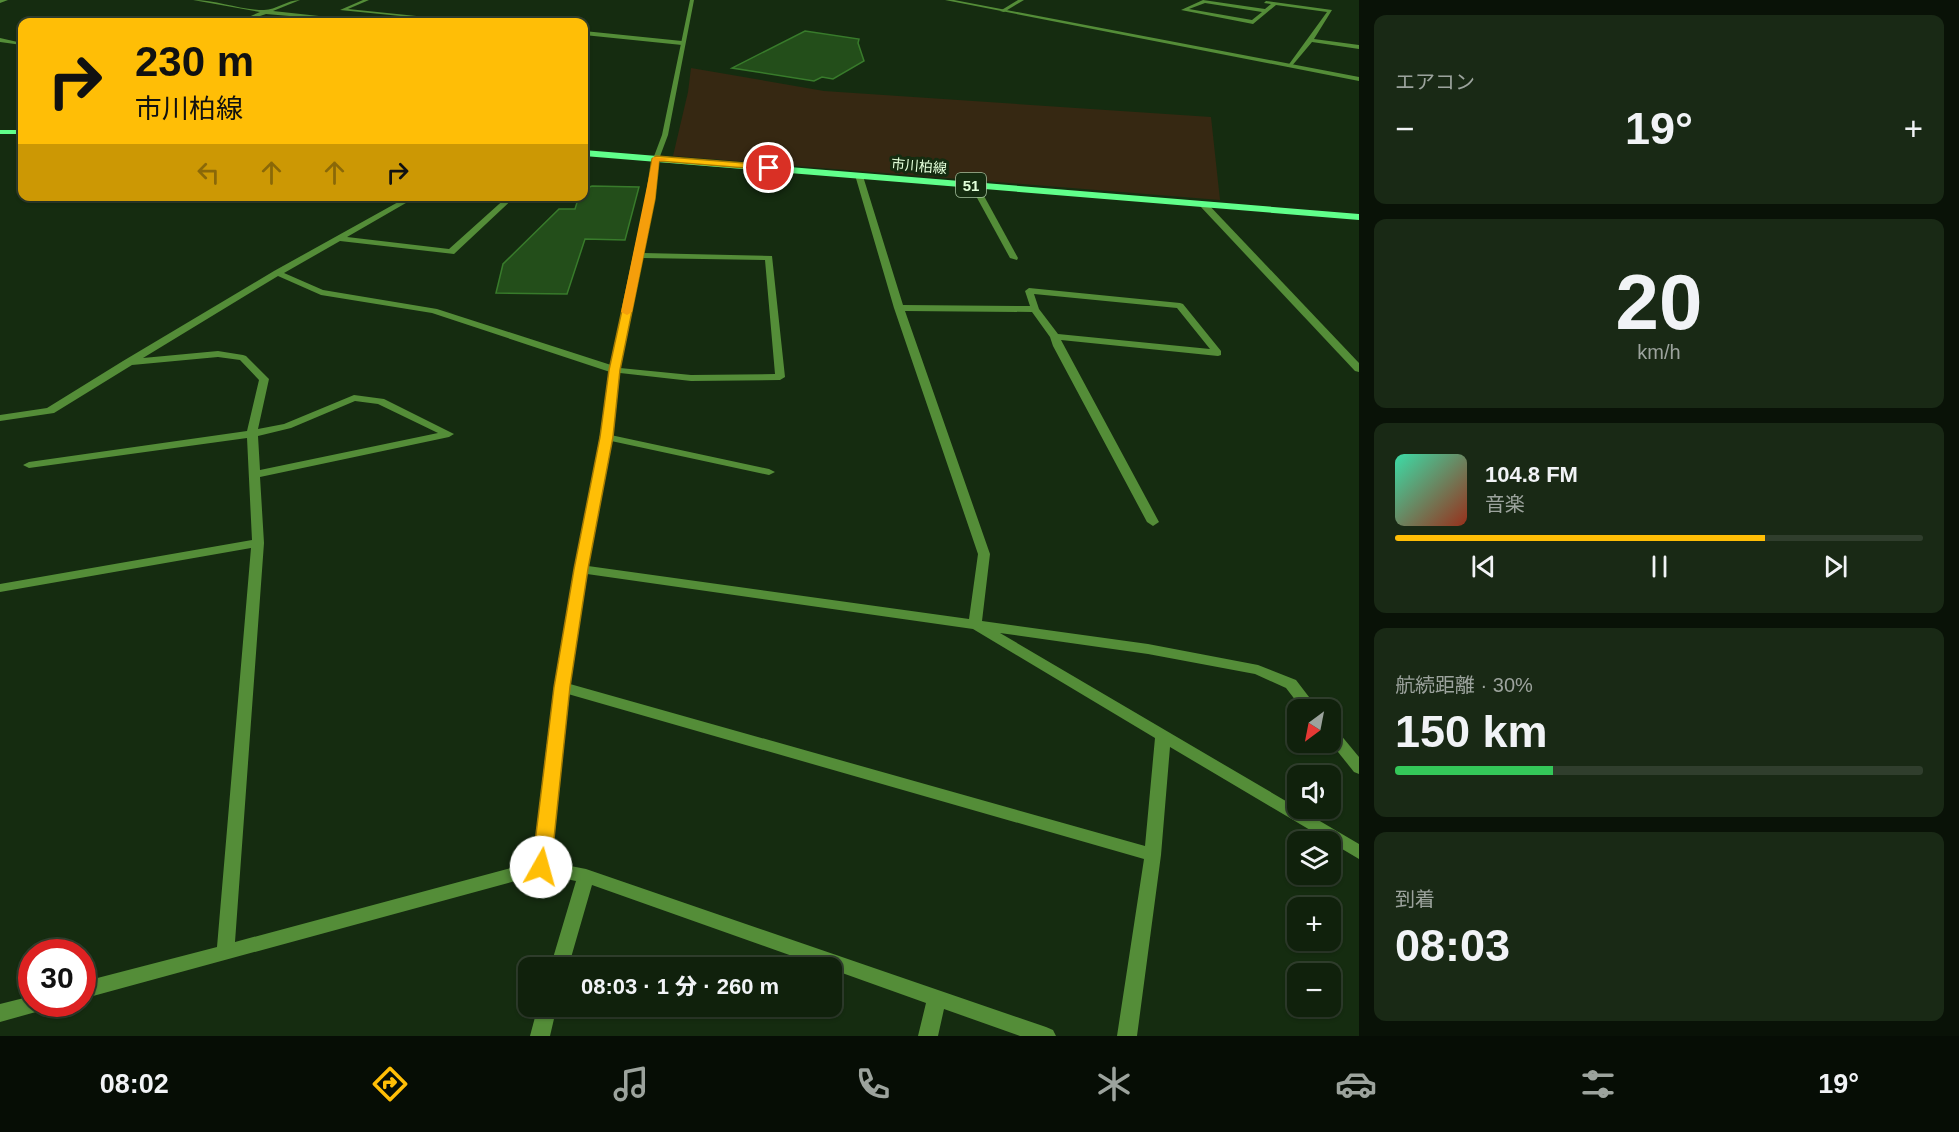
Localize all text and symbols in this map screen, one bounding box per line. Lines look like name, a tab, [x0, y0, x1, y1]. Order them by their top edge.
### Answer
text: 230 m	[135, 38, 254, 85]
icon: right	[36, 42, 114, 120]
text: エアコン	[1395, 71, 1475, 93]
text: 市川柏線	[135, 94, 243, 124]
text: 19°	[1625, 103, 1693, 154]
text: −	[1395, 110, 1414, 147]
text: +	[1904, 110, 1923, 147]
pin	[743, 142, 794, 193]
icon: arrive	[752, 151, 785, 184]
icon: left	[192, 156, 225, 189]
icon: ahead	[255, 156, 288, 189]
icon: ahead	[318, 156, 351, 189]
icon: right	[381, 156, 414, 189]
street label: 市川柏線	[890, 156, 948, 176]
road number: 51	[956, 173, 986, 197]
text: 20	[1616, 258, 1702, 346]
text: km/h	[1637, 341, 1681, 363]
text: 104.8 FM	[1485, 462, 1578, 487]
text: 音楽	[1485, 493, 1525, 515]
icon: previous	[1467, 550, 1500, 583]
icon: pause	[1643, 550, 1676, 583]
icon: next	[1819, 550, 1852, 583]
text: 航続距離 · 30%	[1395, 674, 1533, 696]
north arrow	[1287, 699, 1341, 753]
map controls	[1287, 699, 1341, 1017]
text: 150 km	[1395, 706, 1548, 757]
button: sound	[1287, 765, 1341, 819]
button: layers	[1287, 831, 1341, 885]
position arrow	[509, 835, 573, 899]
text: 到着	[1395, 888, 1435, 910]
button: +	[1287, 897, 1341, 951]
text: 08:03	[1395, 920, 1510, 971]
speed limit sign: 30	[18, 939, 96, 1017]
button: −	[1287, 963, 1341, 1017]
text: 08:03 · 1 分 · 260 m	[581, 974, 779, 999]
icon: directions	[369, 1063, 411, 1105]
icon: music	[610, 1063, 652, 1105]
icon: phone	[852, 1063, 894, 1105]
icon: climate	[1093, 1063, 1135, 1105]
icon: car	[1335, 1063, 1377, 1105]
icon: filters	[1577, 1063, 1619, 1105]
text: 08:02	[100, 1069, 169, 1099]
text: 19°	[1818, 1069, 1859, 1099]

